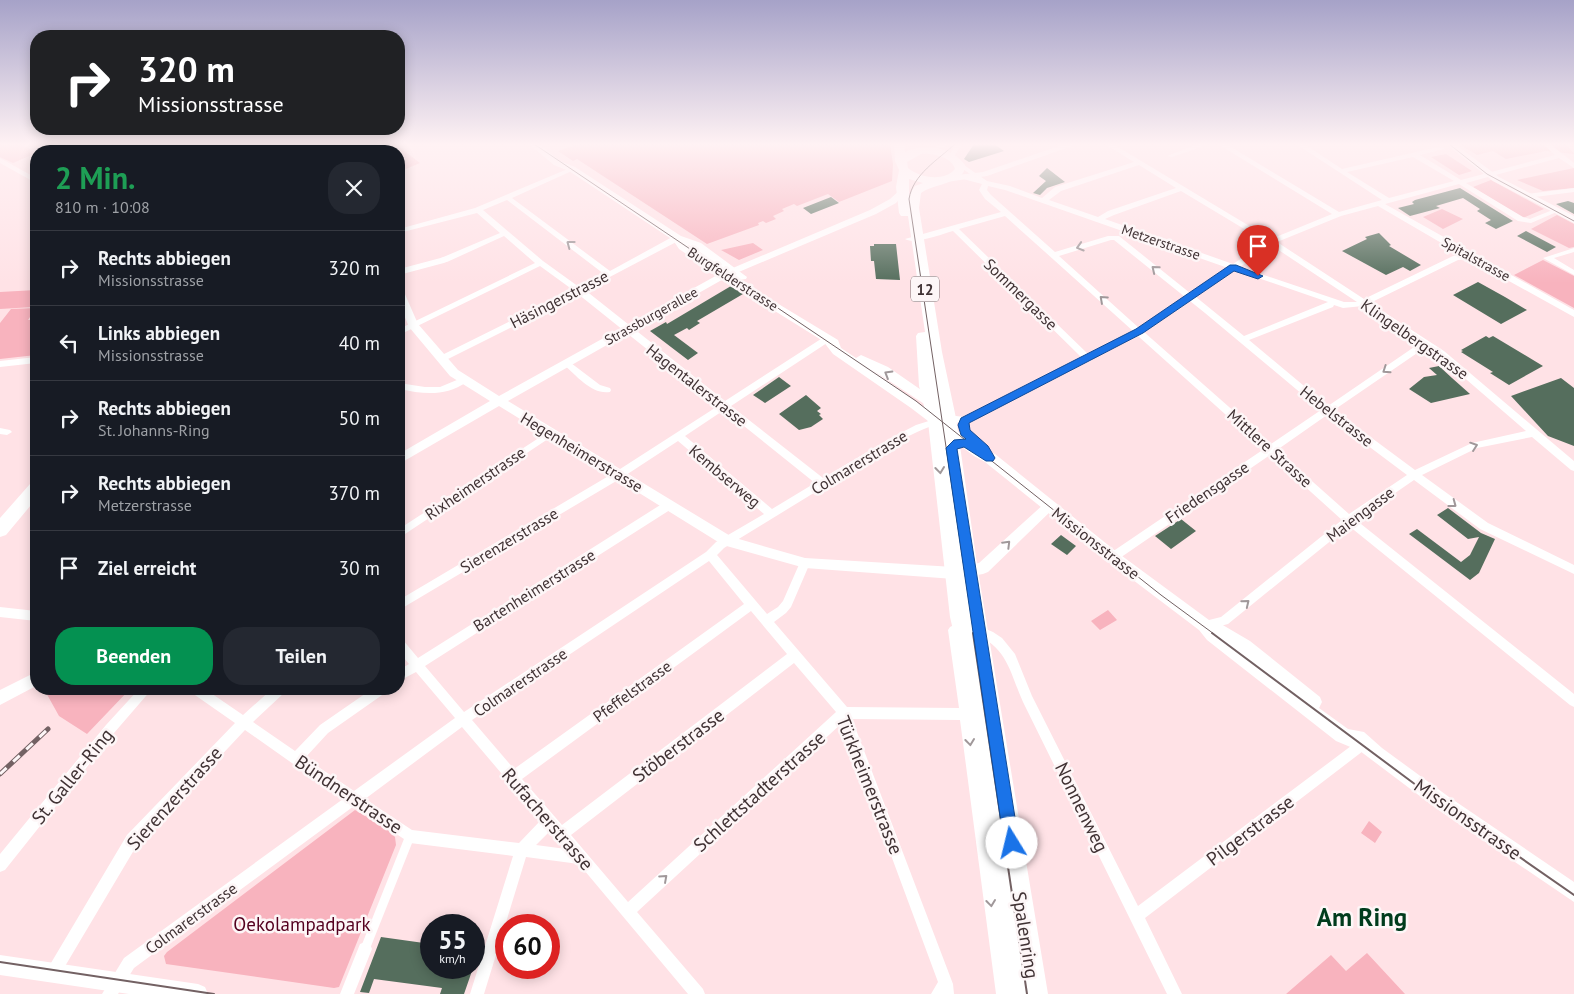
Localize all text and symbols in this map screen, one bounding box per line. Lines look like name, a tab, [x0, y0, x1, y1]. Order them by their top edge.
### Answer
text: 320 m	[138, 46, 235, 92]
icon: right	[55, 50, 120, 115]
text: Missionsstrasse	[138, 90, 284, 118]
text: 2 Min.	[55, 158, 135, 197]
button: close	[328, 162, 380, 214]
text: 810 m · 10:08	[55, 197, 150, 217]
street label: Metzerstrasse	[1119, 220, 1203, 264]
pin	[1237, 225, 1279, 276]
icon: arrive	[1244, 232, 1272, 260]
street label: Spitalstrasse	[1438, 233, 1514, 285]
one-way arrow	[1076, 241, 1084, 251]
one-way arrow	[567, 242, 576, 250]
street label: Burgfelderstrasse	[684, 243, 782, 315]
text: Rechts abbiegen	[98, 246, 231, 270]
icon: right	[55, 254, 83, 282]
street label: Sommergasse	[980, 254, 1062, 334]
text: 320 m	[328, 256, 380, 280]
street label: Häsingerstrasse	[506, 266, 612, 332]
one-way arrow	[1152, 267, 1161, 275]
text: Missionsstrasse	[98, 270, 204, 290]
road number: 12	[911, 276, 939, 302]
street label: Strassburgerallee	[601, 283, 701, 349]
street label: Klingelbergstrasse	[1357, 294, 1473, 384]
one-way arrow	[1100, 296, 1109, 305]
text: Links abbiegen	[98, 321, 220, 345]
icon: left	[55, 329, 83, 357]
text: 40 m	[339, 331, 380, 355]
street label: Hagentalerstrasse	[642, 339, 752, 431]
text: Missionsstrasse	[98, 345, 204, 365]
one-way arrow	[1382, 364, 1392, 373]
one-way arrow	[885, 370, 894, 380]
street label: Hebelstrasse	[1296, 381, 1378, 451]
text: Rechts abbiegen	[98, 396, 231, 420]
icon: right	[55, 404, 83, 432]
street label: Mittlere Strasse	[1223, 405, 1317, 491]
text: 50 m	[339, 406, 380, 430]
street label: Hegenheimerstrasse	[517, 408, 647, 496]
text: St. Johanns-Ring	[98, 420, 210, 440]
street label: Colmarerstrasse	[807, 425, 911, 499]
street label: Kembserweg	[685, 440, 765, 512]
street label: Rixheimerstrasse	[421, 442, 529, 524]
one-way arrow	[1469, 442, 1477, 452]
street label: Friedensgasse	[1161, 457, 1253, 527]
one-way arrow	[934, 467, 945, 475]
text: Rechts abbiegen	[98, 471, 231, 495]
icon: right	[55, 479, 83, 507]
text: 370 m	[328, 481, 380, 505]
street label: Maiengasse	[1322, 482, 1398, 546]
text: Metzerstrasse	[98, 495, 192, 515]
one-way arrow	[1447, 498, 1456, 506]
street label: Sierenzerstrasse	[456, 503, 562, 577]
street label: Missionsstrasse	[1048, 503, 1144, 583]
one-way arrow	[1002, 541, 1011, 550]
street label: Bartenheimerstrasse	[469, 544, 599, 636]
icon: arrive	[55, 554, 83, 582]
text: Ziel erreicht	[98, 556, 196, 580]
text: 30 m	[339, 556, 380, 580]
one-way arrow	[1241, 600, 1250, 609]
button: Beenden	[55, 627, 213, 685]
button: Teilen	[223, 627, 380, 685]
street label: Colmarerstrasse	[469, 643, 571, 721]
street label: Pfeffelstrasse	[589, 656, 675, 726]
street label: Stöberstrasse	[627, 703, 729, 787]
street label: Türkheimerstrasse	[831, 712, 909, 858]
street label: St. Galler-Ring	[26, 723, 118, 829]
street label: Schlettstadterstrasse	[688, 725, 830, 857]
one-way arrow	[964, 738, 975, 746]
street label: Sierenzerstrasse	[121, 741, 227, 855]
street label: Bündnerstrasse	[291, 749, 407, 839]
street label: Nonnenweg	[1050, 758, 1114, 856]
street label: Rufacherstrasse	[497, 763, 599, 875]
street label: Missionsstrasse	[1410, 773, 1526, 865]
street label: Pilgerstrasse	[1201, 789, 1299, 871]
position arrow	[985, 816, 1037, 868]
one-way arrow	[658, 875, 667, 884]
street label: Colmarerstrasse	[141, 878, 241, 958]
street label: Spalenring	[1007, 890, 1045, 980]
one-way arrow	[985, 899, 996, 907]
district label: Am Ring	[1317, 901, 1407, 933]
park label: Oekolampadpark	[233, 912, 371, 936]
speed limit sign: 60	[495, 914, 560, 979]
text: 55	[438, 924, 467, 956]
text: km/h	[439, 951, 466, 966]

